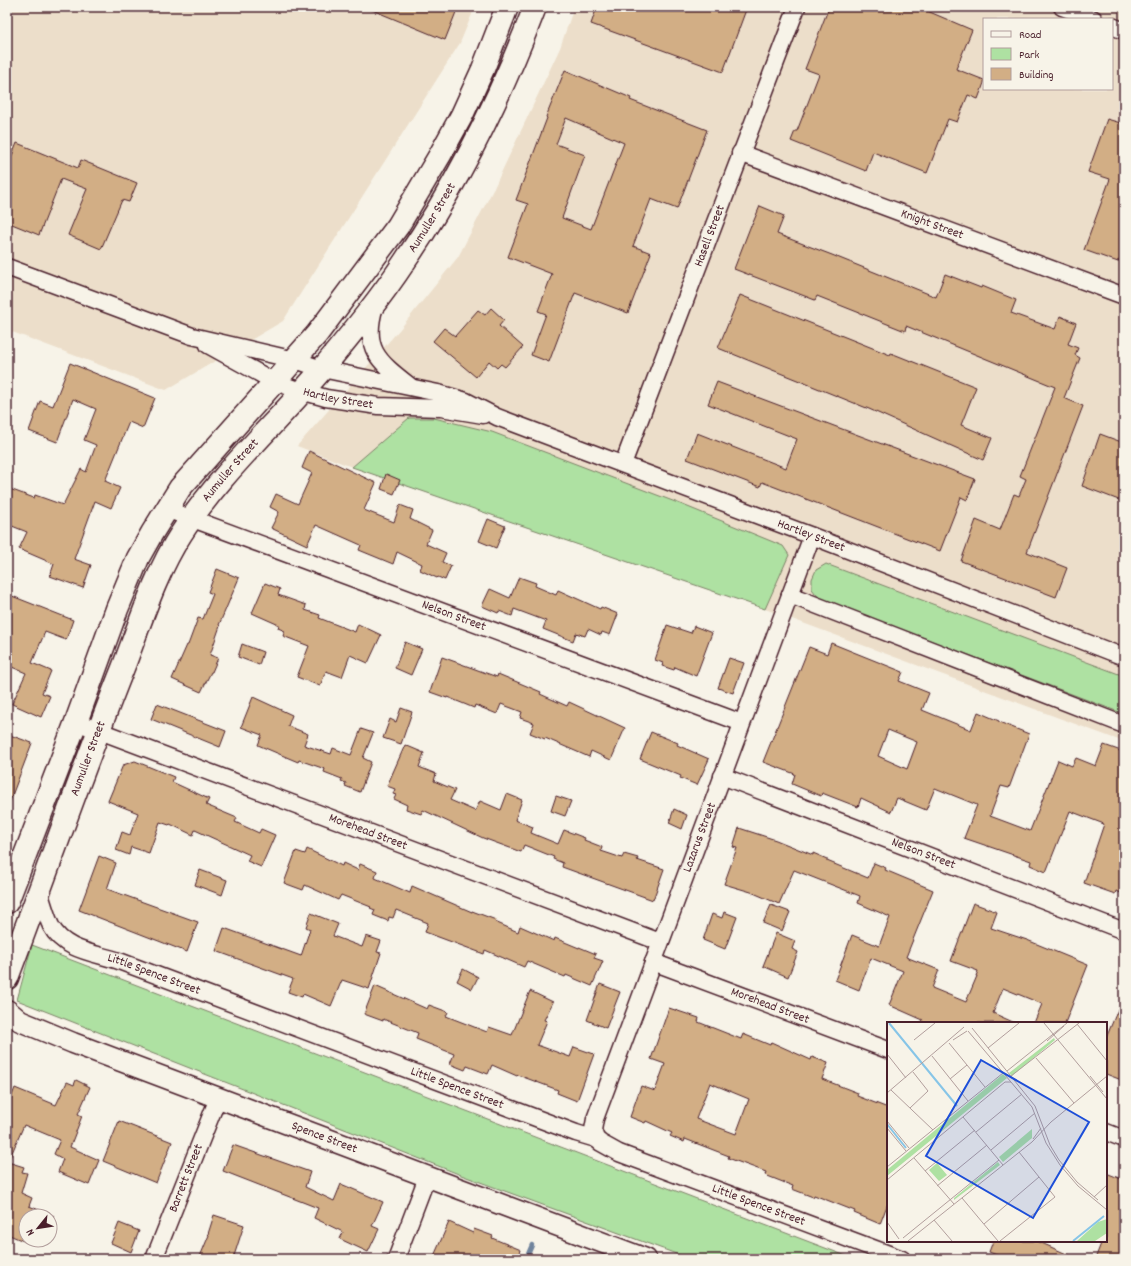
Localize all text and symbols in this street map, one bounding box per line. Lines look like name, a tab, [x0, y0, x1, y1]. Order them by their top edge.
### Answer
legend	[983, 18, 1113, 90]
text: Road	[1019, 27, 1041, 44]
text: Park	[1019, 47, 1040, 64]
text: Building	[1019, 67, 1054, 84]
street label: Aumuller Street	[404, 179, 461, 256]
street label: Hasell Street	[689, 202, 730, 270]
street label: Knight Street	[898, 204, 966, 245]
street label: Hartley Street	[301, 382, 375, 415]
street label: Aumuller Street	[197, 434, 264, 506]
street label: Hartley Street	[775, 514, 848, 557]
street label: Nelson Street	[419, 595, 489, 637]
street label: Aumuller Street	[65, 718, 111, 799]
street label: Lazarus Street	[678, 800, 721, 875]
street label: Morehead Street	[326, 809, 410, 855]
street label: Nelson Street	[889, 833, 958, 875]
street label: Little Spence Street	[105, 948, 203, 1000]
street label: Morehead Street	[728, 982, 812, 1029]
inset map	[887, 1022, 1107, 1242]
street label: Little Spence Street	[408, 1062, 507, 1114]
street label: Spence Street	[289, 1117, 360, 1159]
street label: Barrett Street	[164, 1141, 208, 1215]
street label: Little Spence Street	[709, 1179, 808, 1231]
north arrow	[18, 1208, 58, 1248]
text: N	[23, 1225, 39, 1238]

